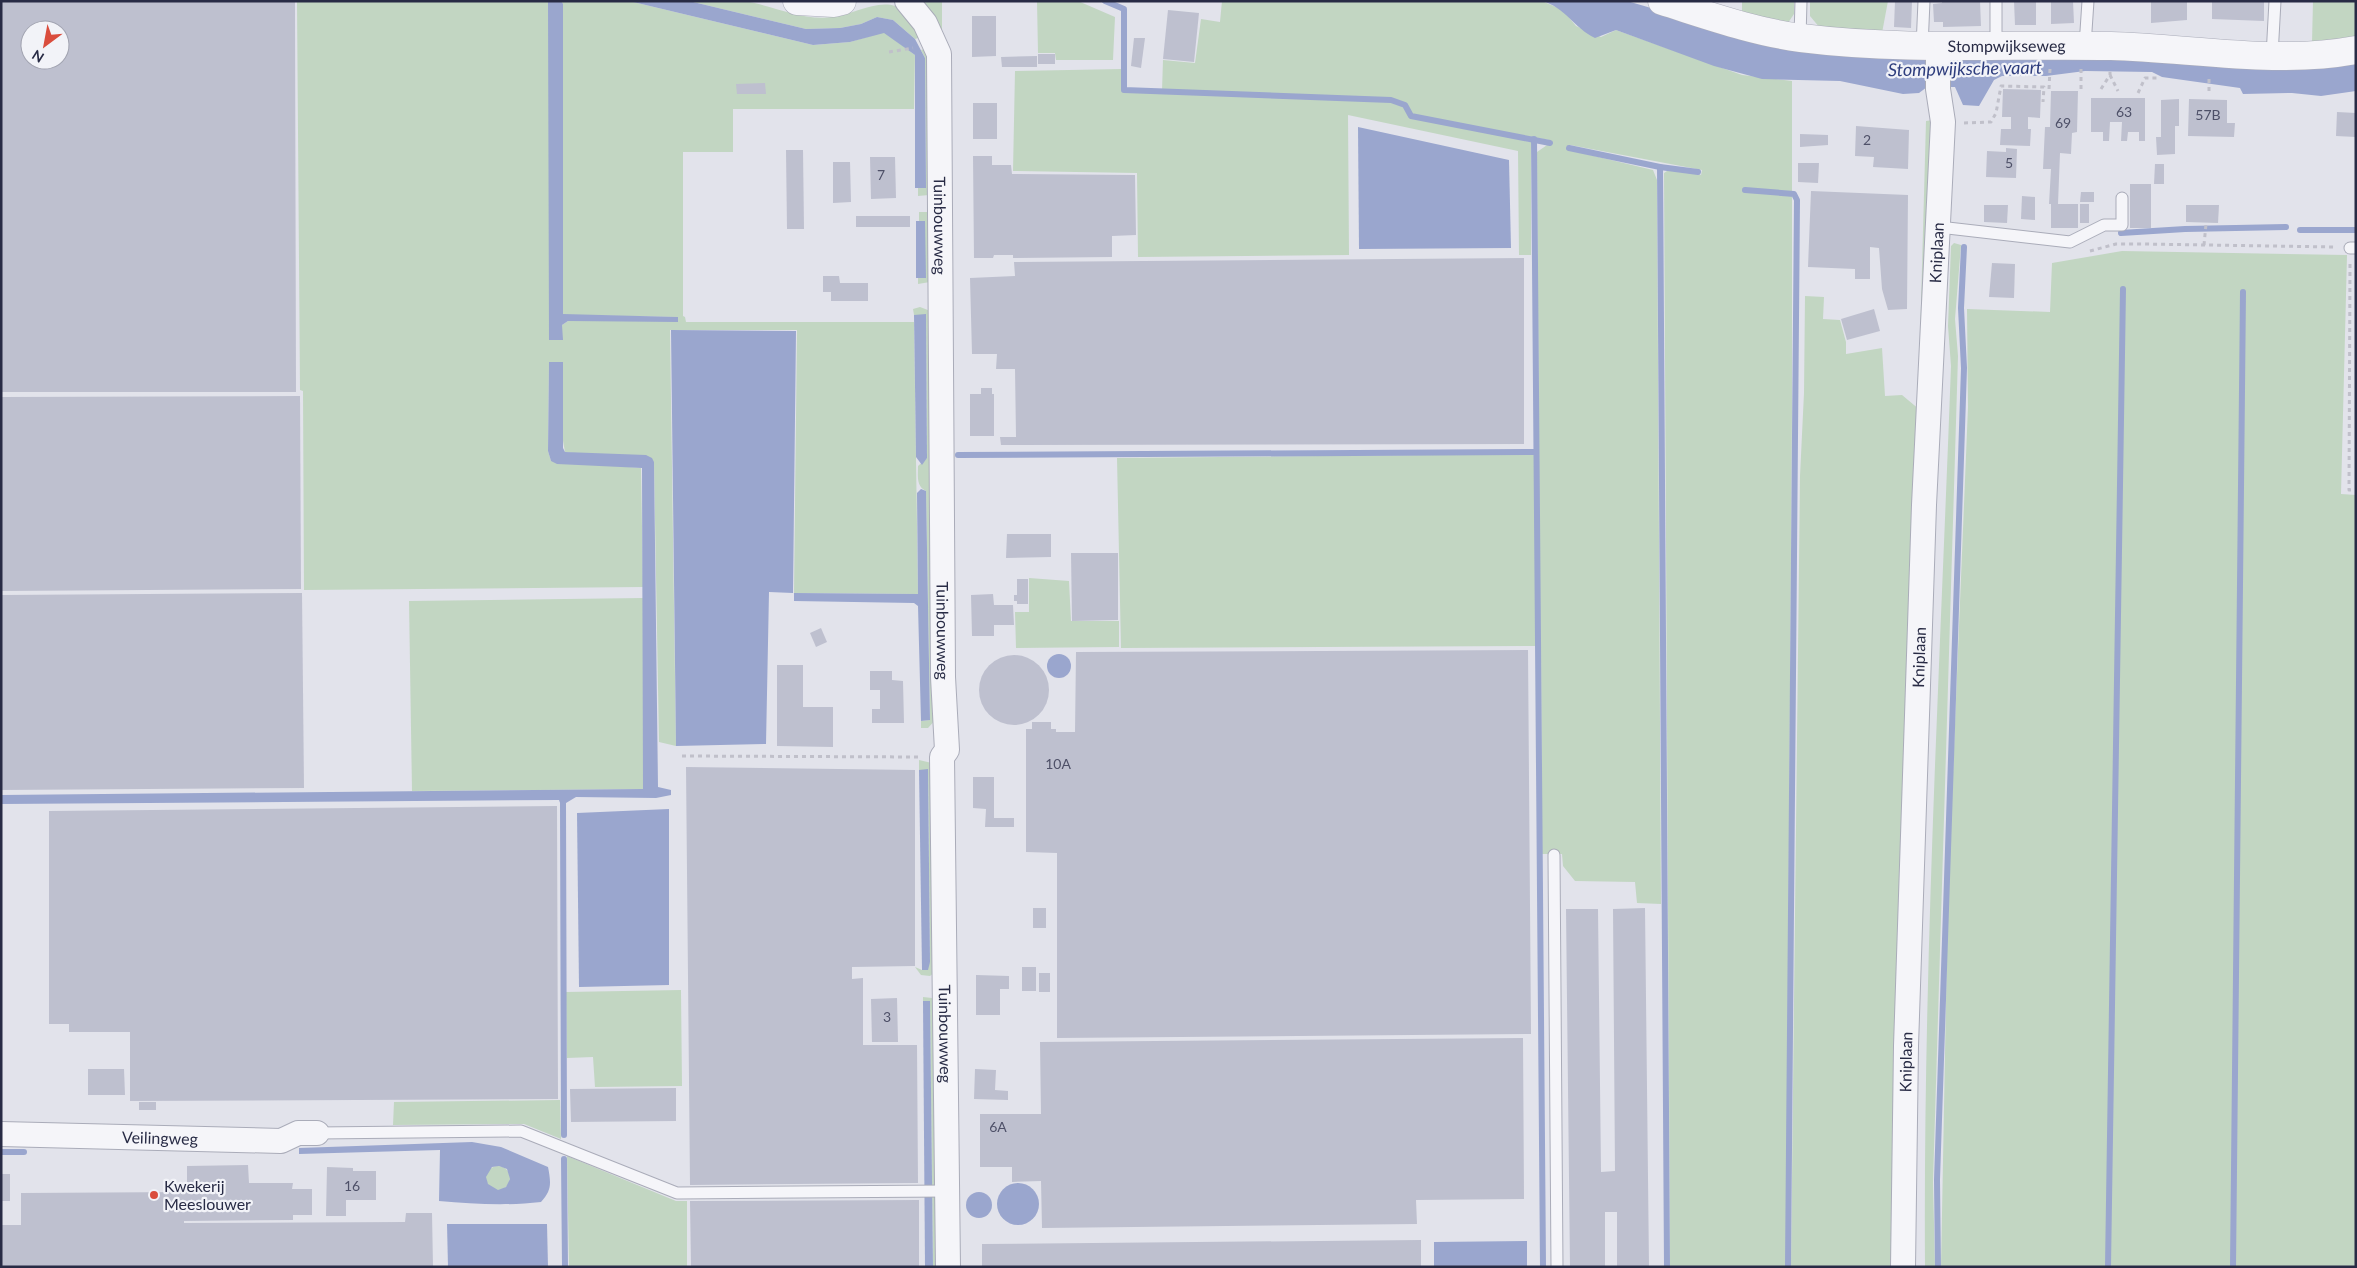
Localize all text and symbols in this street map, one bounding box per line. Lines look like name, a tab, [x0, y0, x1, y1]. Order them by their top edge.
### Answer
north arrow	[20, 20, 70, 70]
street label: Stompwijkseweg	[1948, 36, 2066, 55]
text: N	[29, 46, 47, 67]
water label: Stompwijksche vaart	[1888, 56, 2043, 80]
house number: 63	[2116, 103, 2132, 120]
house number: 57B	[2195, 106, 2221, 123]
house number: 69	[2055, 114, 2071, 131]
house number: 2	[1863, 131, 1871, 148]
house number: 5	[2005, 154, 2013, 171]
house number: 7	[877, 166, 885, 183]
street label: Tuinbouwweg	[931, 176, 950, 275]
street label: Kniplaan	[1925, 222, 1947, 284]
street label: Tuinbouwweg	[933, 581, 953, 680]
street label: Kniplaan	[1908, 626, 1929, 688]
house number: 10A	[1045, 755, 1071, 772]
street label: Tuinbouwweg	[936, 985, 956, 1083]
house number: 3	[883, 1008, 891, 1025]
street label: Kniplaan	[1895, 1031, 1915, 1093]
house number: 6A	[989, 1118, 1007, 1135]
street label: Veilingweg	[122, 1127, 198, 1148]
place label: Kwekerij Meeslouwer	[164, 1176, 251, 1213]
house number: 16	[344, 1177, 360, 1194]
marker: Kwekerij Meeslouwer	[148, 1189, 160, 1201]

